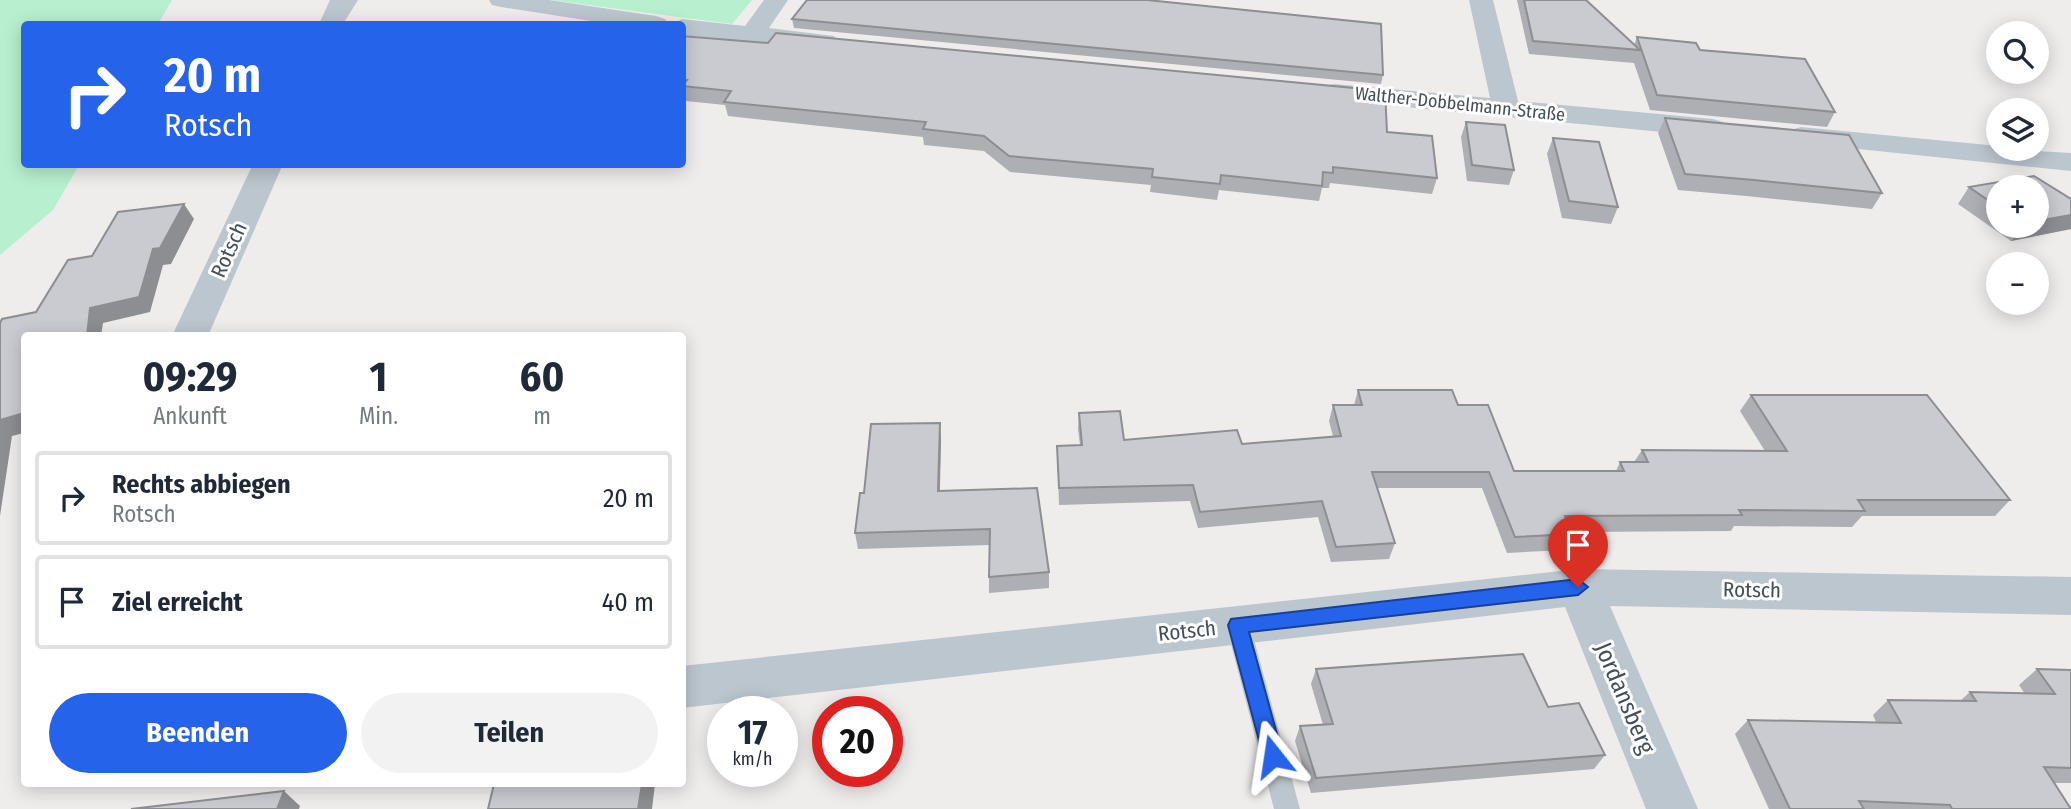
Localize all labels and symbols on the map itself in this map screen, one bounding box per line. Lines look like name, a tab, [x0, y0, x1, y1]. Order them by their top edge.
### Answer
street label: Walther-Dobbelmann-Straße	[1354, 82, 1566, 126]
street label: Rotsch	[205, 218, 253, 282]
pin	[1548, 515, 1608, 587]
street label: Rotsch	[1723, 576, 1781, 604]
street label: Rotsch	[1157, 615, 1217, 647]
street label: Jordansberg	[1589, 638, 1661, 759]
speed limit sign: 20	[812, 696, 903, 787]
position arrow	[1236, 719, 1310, 793]

